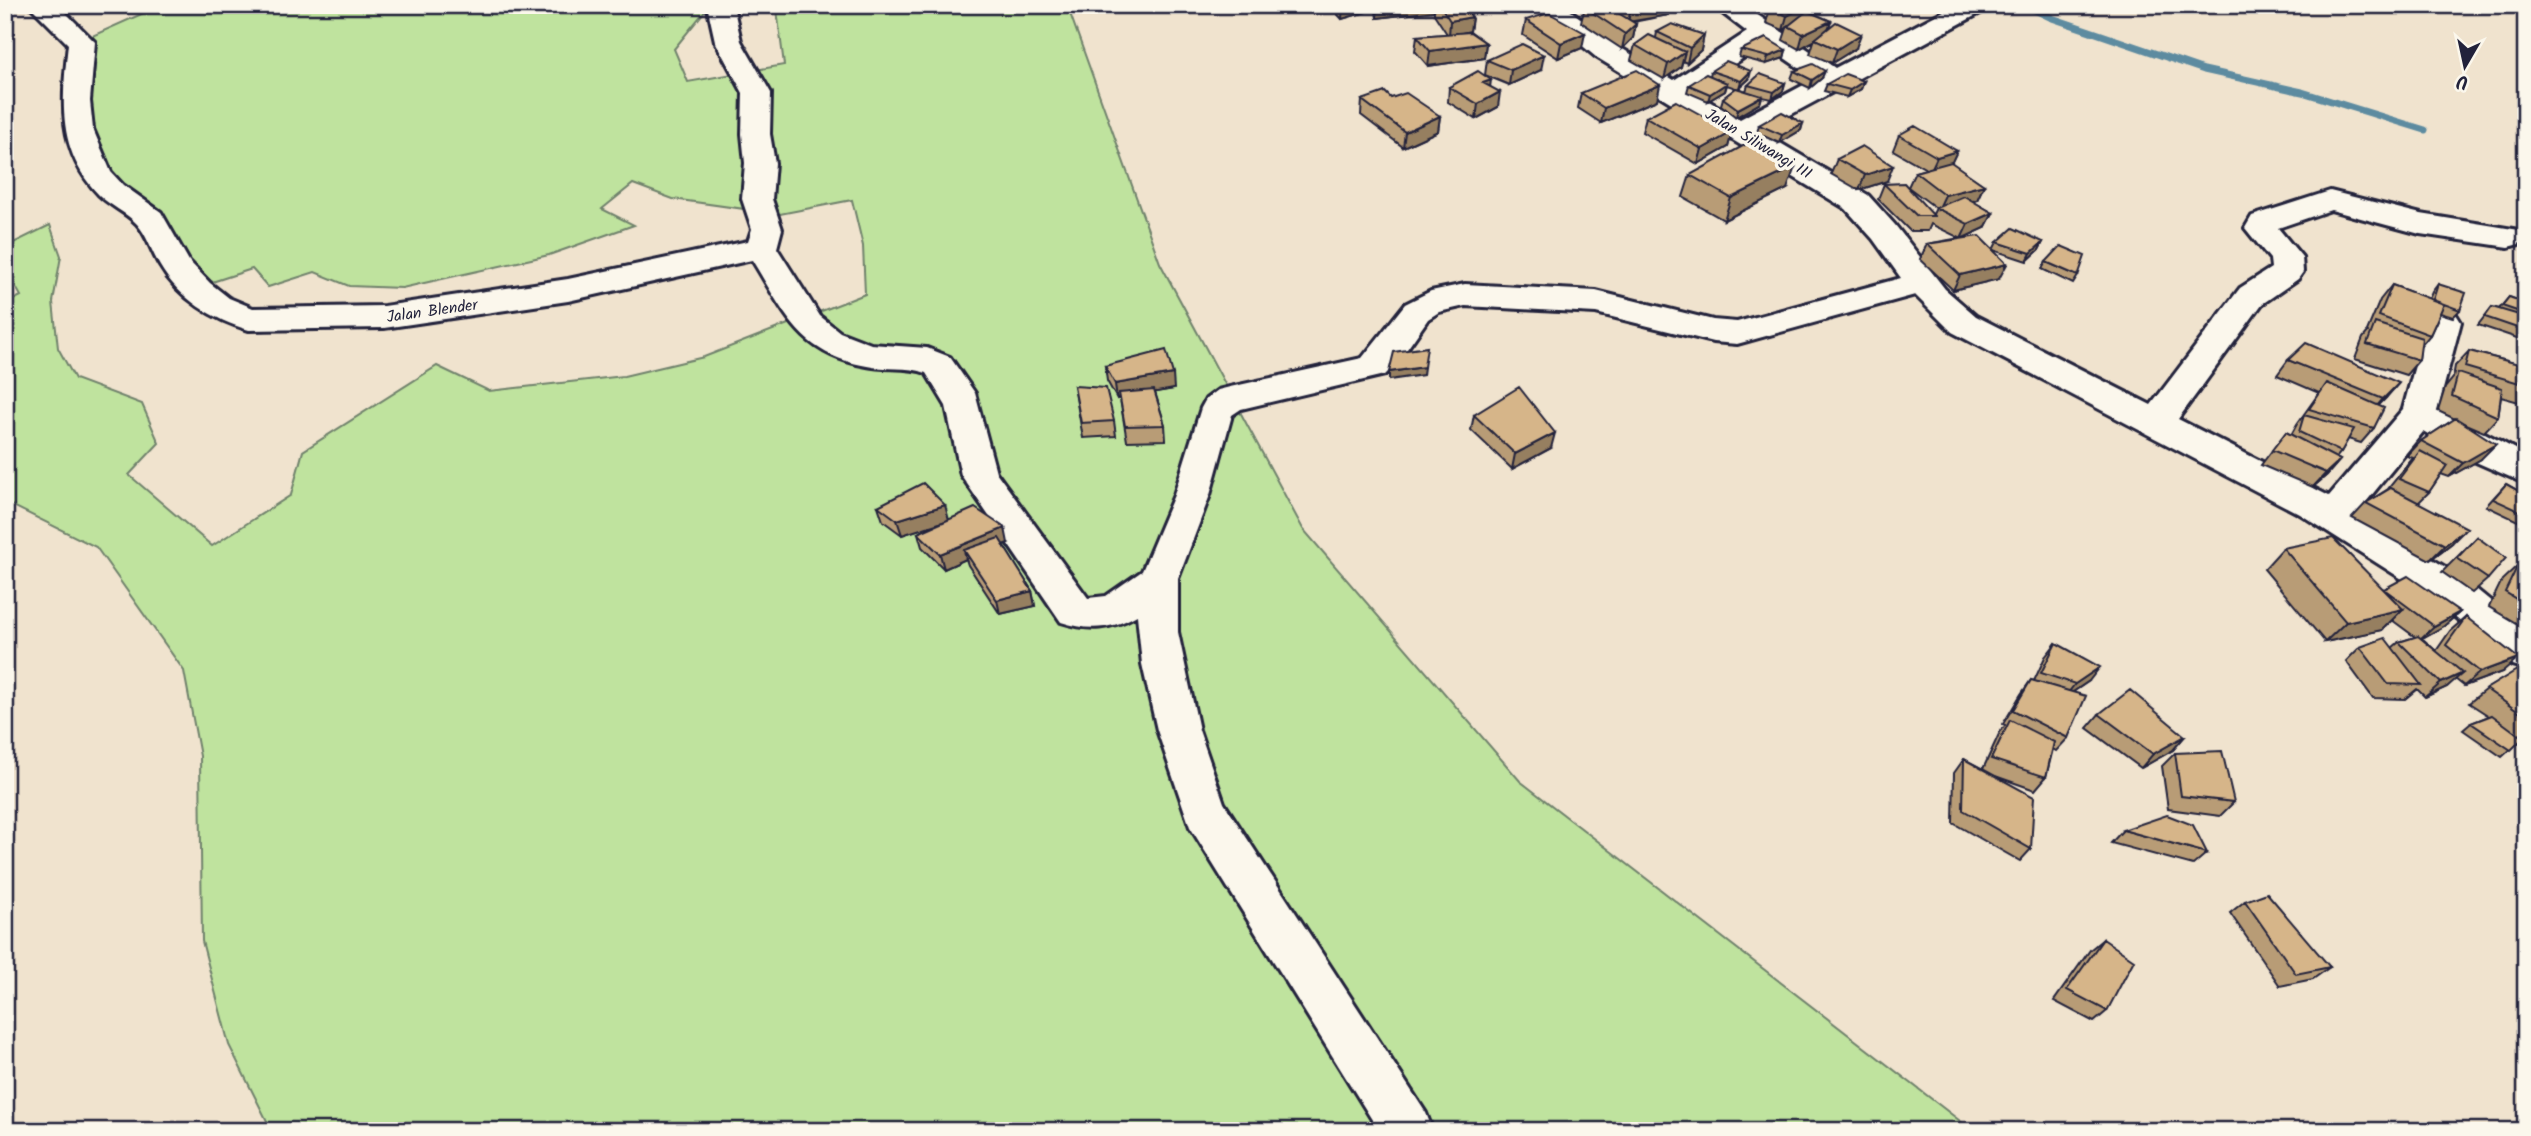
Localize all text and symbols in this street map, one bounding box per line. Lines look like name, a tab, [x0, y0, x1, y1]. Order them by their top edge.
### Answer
north arrow	[2430, 32, 2500, 102]
text: U	[2454, 65, 2471, 97]
street label: Jalan Siliwangi III	[1700, 102, 1817, 186]
street label: Jalan Blender	[385, 292, 481, 330]

